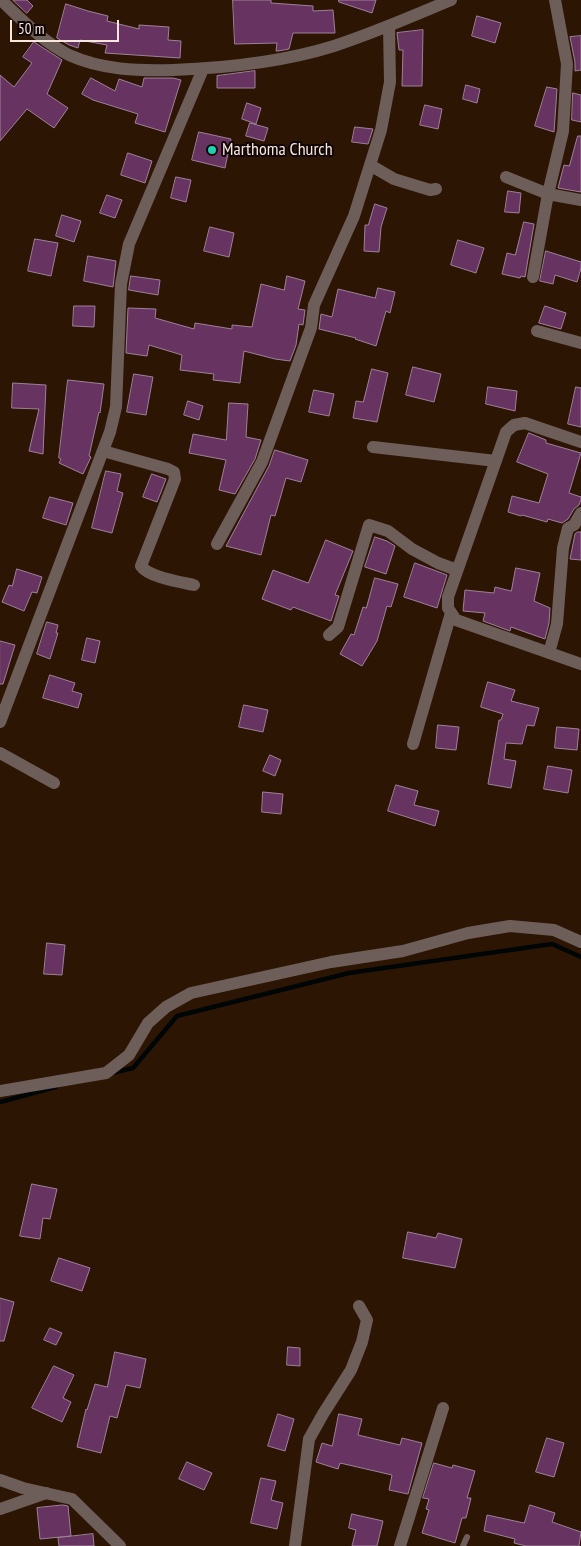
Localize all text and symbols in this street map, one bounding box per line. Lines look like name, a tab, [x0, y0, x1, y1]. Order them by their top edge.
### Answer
scale bar	[12, 10, 121, 42]
text: 50 m	[18, 19, 44, 38]
place label: Marthoma Church	[222, 139, 333, 161]
marker: Marthoma Church	[206, 144, 218, 156]

